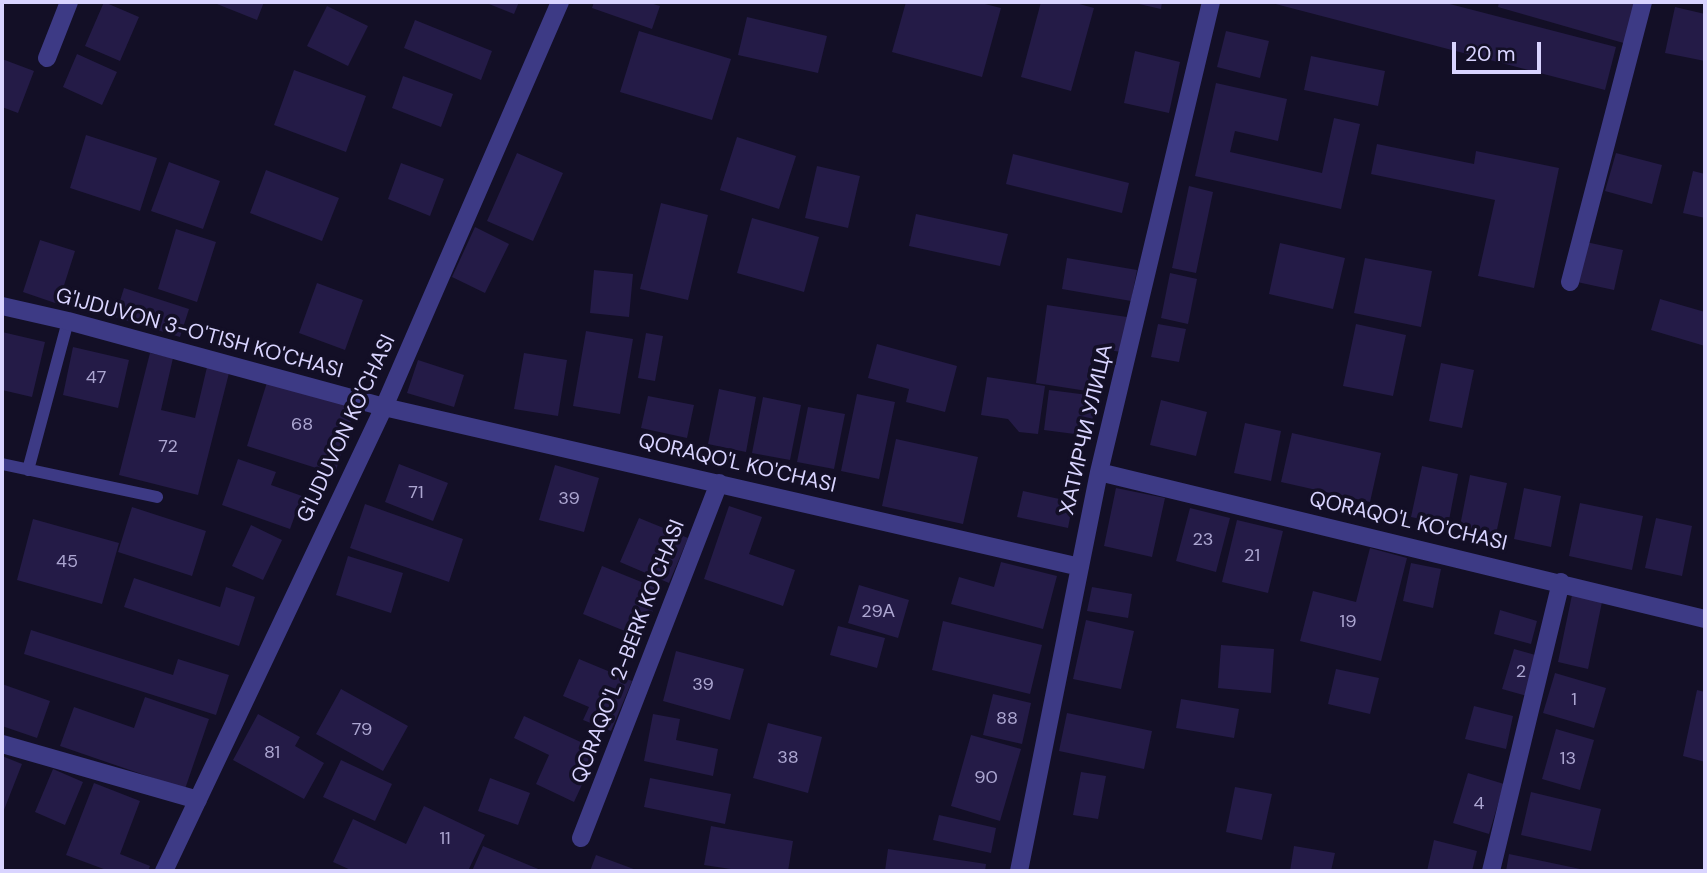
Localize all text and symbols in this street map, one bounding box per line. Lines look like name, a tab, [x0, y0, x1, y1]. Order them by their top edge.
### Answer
scale bar	[1455, 28, 1544, 72]
text: 20 m	[1465, 40, 1516, 68]
street label: G'IJDUVON 3-O'TISH KO'CHASI	[53, 283, 345, 385]
street label: G'IJDUVON KO'CHASI	[292, 331, 402, 527]
street label: ХАТИРЧИ УЛИЦА	[1055, 342, 1119, 518]
house number: 47	[86, 367, 106, 389]
house number: 68	[291, 414, 313, 436]
street label: QORAQO'L KO'CHASI	[636, 429, 838, 499]
house number: 72	[158, 436, 178, 458]
house number: 71	[408, 482, 424, 504]
street label: QORAQO'L KO'CHASI	[1307, 487, 1509, 557]
house number: 39	[558, 488, 580, 510]
street label: QORAQO'L 2-BERK KO'CHASI	[567, 517, 691, 787]
house number: 23	[1192, 529, 1214, 551]
house number: 21	[1244, 545, 1260, 567]
house number: 45	[56, 551, 78, 573]
house number: 29А	[861, 601, 895, 623]
house number: 19	[1340, 611, 1356, 633]
house number: 2	[1516, 661, 1526, 683]
house number: 39	[692, 674, 714, 696]
house number: 1	[1571, 689, 1577, 711]
house number: 88	[996, 708, 1018, 730]
house number: 79	[352, 719, 372, 741]
house number: 81	[264, 742, 280, 764]
house number: 38	[777, 747, 799, 769]
house number: 13	[1560, 748, 1576, 770]
house number: 90	[974, 767, 998, 789]
house number: 4	[1474, 793, 1484, 815]
house number: 11	[439, 828, 451, 850]

